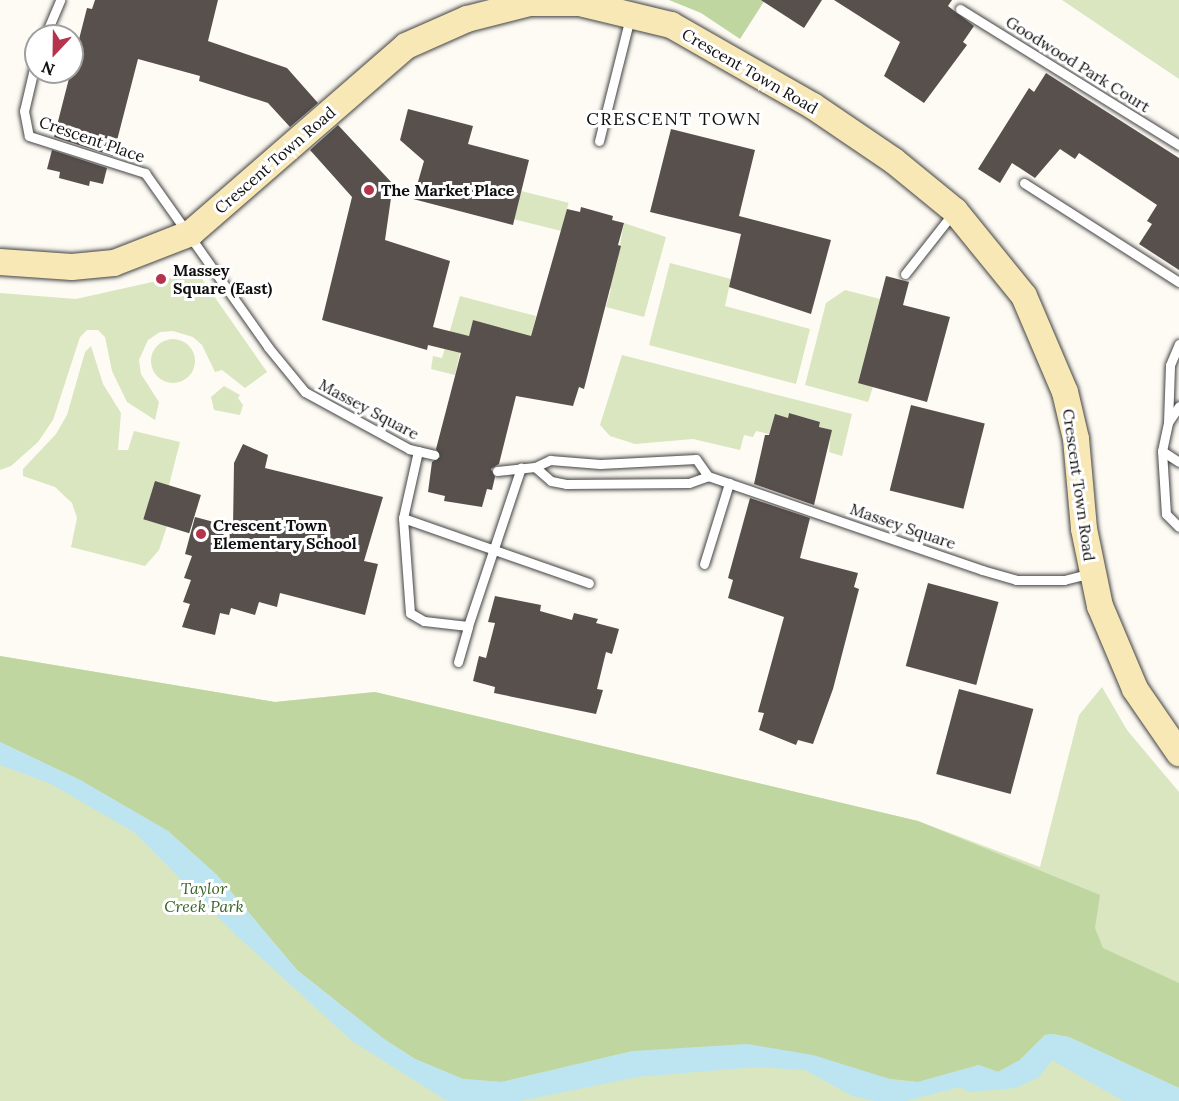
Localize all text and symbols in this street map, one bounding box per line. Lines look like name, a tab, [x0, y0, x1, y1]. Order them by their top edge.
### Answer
street label: Goodwood Park Court	[1002, 12, 1154, 116]
north arrow	[24, 24, 84, 84]
street label: Crescent Town Road	[679, 24, 821, 118]
text: N	[39, 57, 57, 80]
street label: Crescent Town Road	[211, 102, 339, 218]
district label: CRESCENT TOWN	[586, 108, 762, 130]
street label: Crescent Place	[37, 112, 147, 166]
place label: The Market Place	[381, 180, 514, 200]
marker: The Market Place	[362, 183, 376, 197]
place label: Massey Square (East)	[173, 260, 272, 298]
marker: Massey Square (East)	[154, 272, 168, 286]
street label: Massey Square	[316, 375, 422, 443]
street label: Crescent Town Road	[1059, 408, 1099, 562]
street label: Massey Square	[848, 499, 958, 553]
place label: Crescent Town Elementary School	[213, 515, 357, 553]
marker: Crescent Town Elementary School	[194, 527, 208, 541]
park label: Taylor Creek Park	[164, 878, 244, 916]

